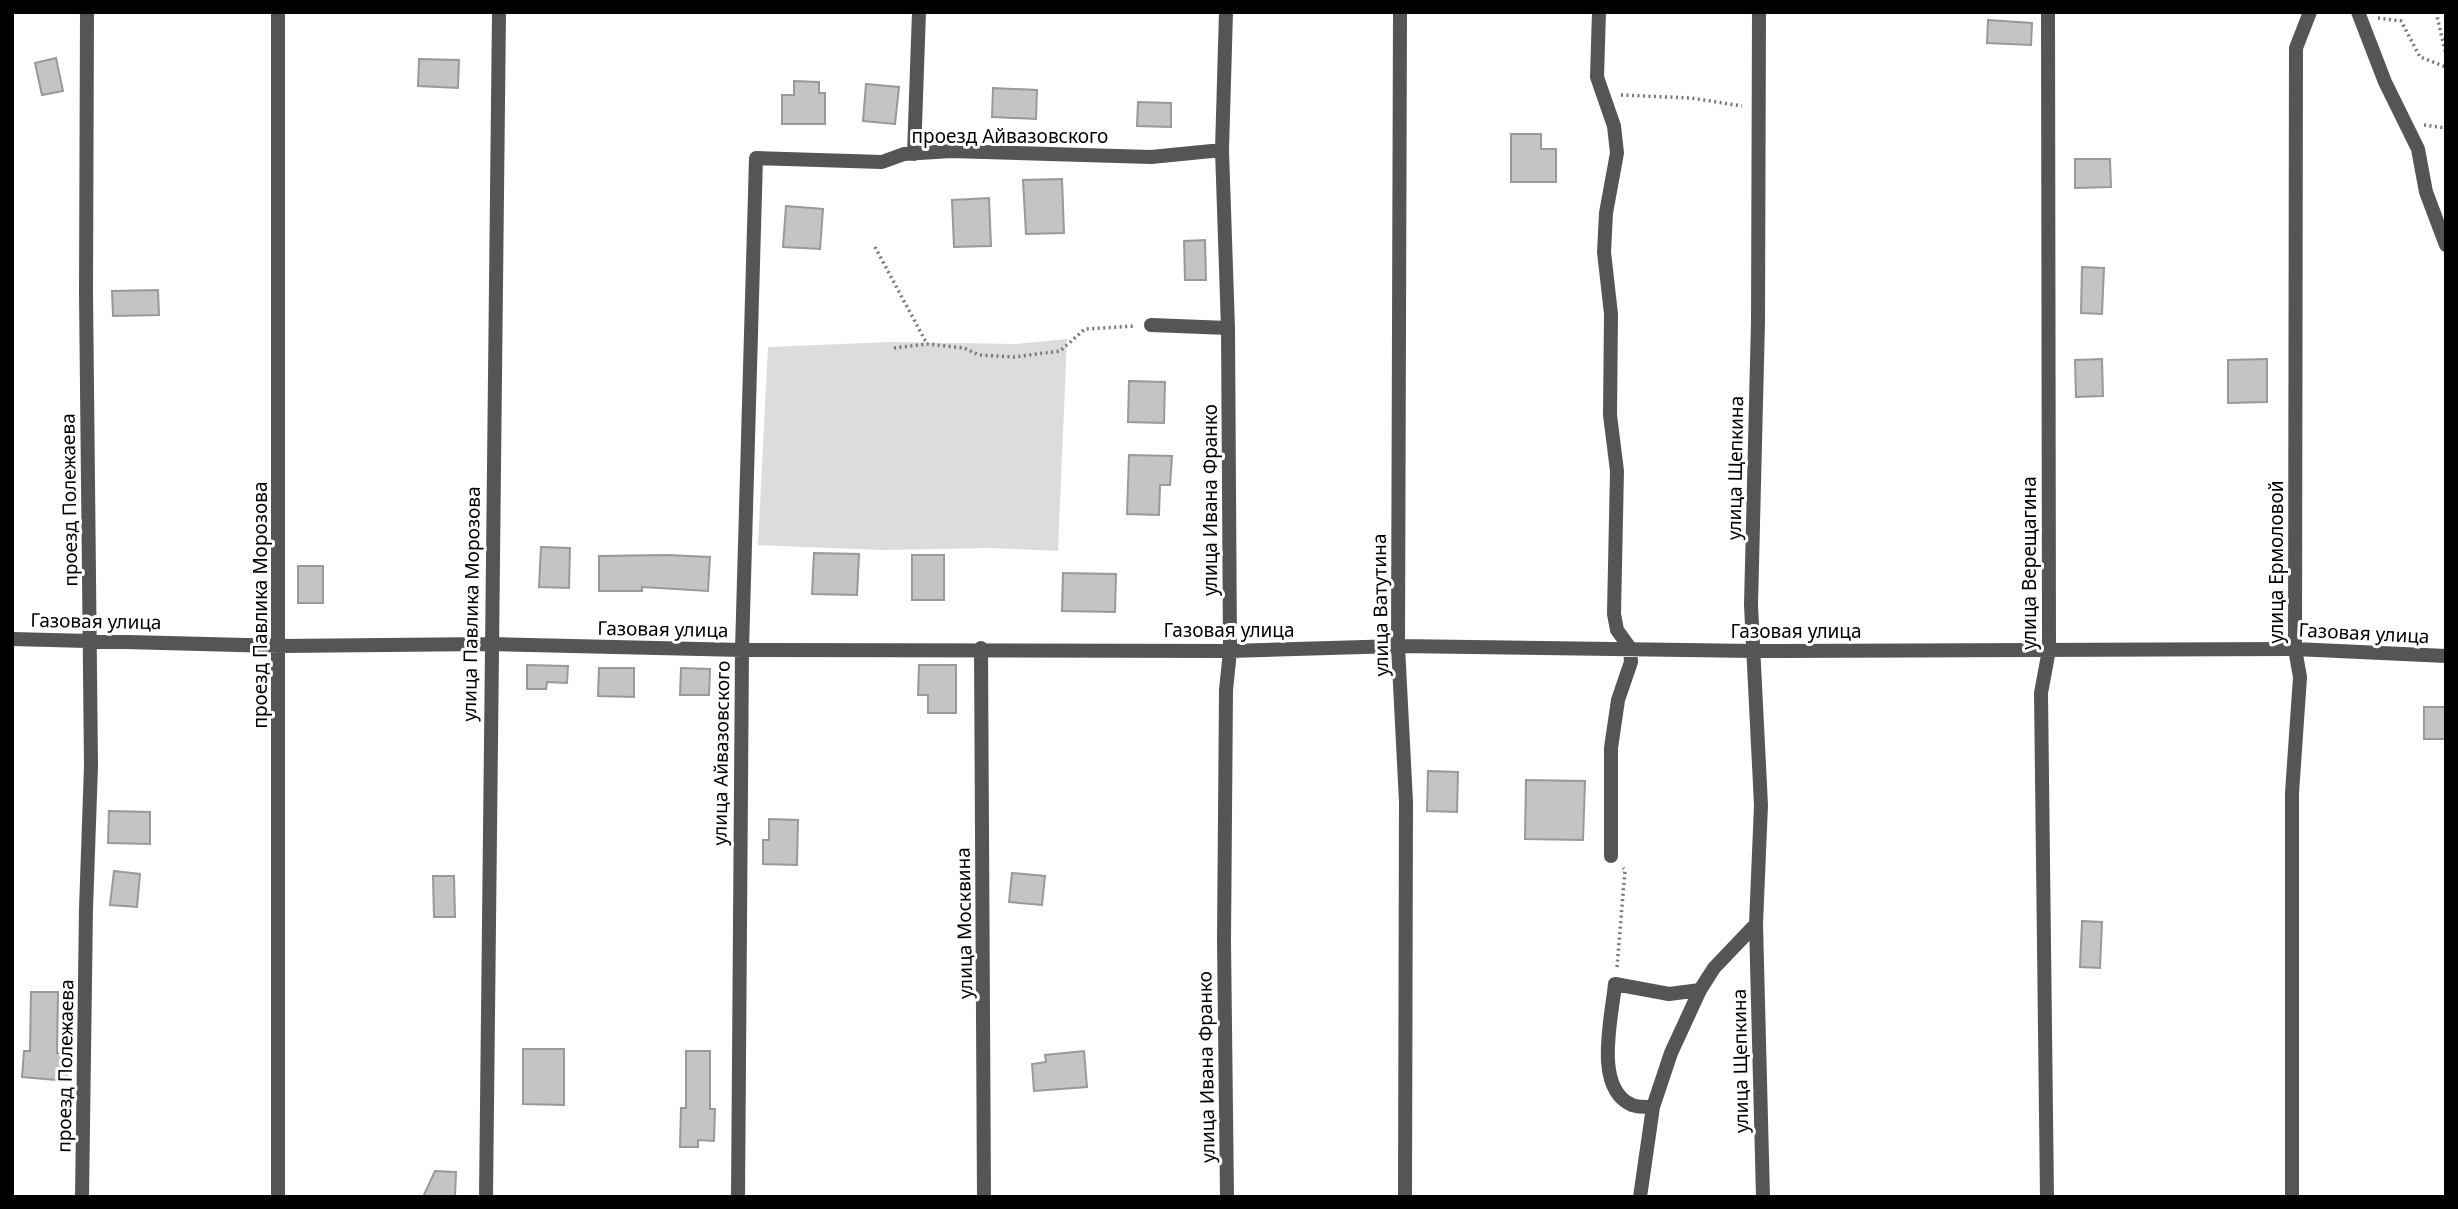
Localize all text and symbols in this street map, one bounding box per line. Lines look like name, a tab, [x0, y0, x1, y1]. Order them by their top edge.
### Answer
street label: проезд Айвазовского	[912, 123, 1108, 149]
street label: улица Щепкина	[1721, 396, 1749, 540]
street label: улица Ивана Франко	[1197, 404, 1223, 596]
street label: проезд Полежаева	[54, 413, 84, 587]
street label: улица Верещагина	[2016, 476, 2042, 650]
street label: улица Ермоловой	[2263, 480, 2289, 644]
street label: проезд Павлика Морозова	[247, 481, 273, 729]
street label: улица Павлика Морозова	[456, 486, 486, 722]
street label: улица Ватутина	[1366, 533, 1394, 677]
street label: Газовая улица	[30, 607, 162, 635]
street label: Газовая улица	[597, 615, 729, 643]
street label: Газовая улица	[1163, 617, 1295, 643]
street label: Газовая улица	[2298, 617, 2430, 649]
street label: Газовая улица	[1730, 618, 1862, 644]
street label: улица Айвазовского	[706, 660, 736, 846]
street label: улица Москвина	[950, 847, 978, 999]
street label: улица Ивана Франко	[1191, 971, 1221, 1163]
street label: проезд Полежаева	[50, 979, 80, 1153]
street label: улица Щепкина	[1726, 989, 1754, 1133]

